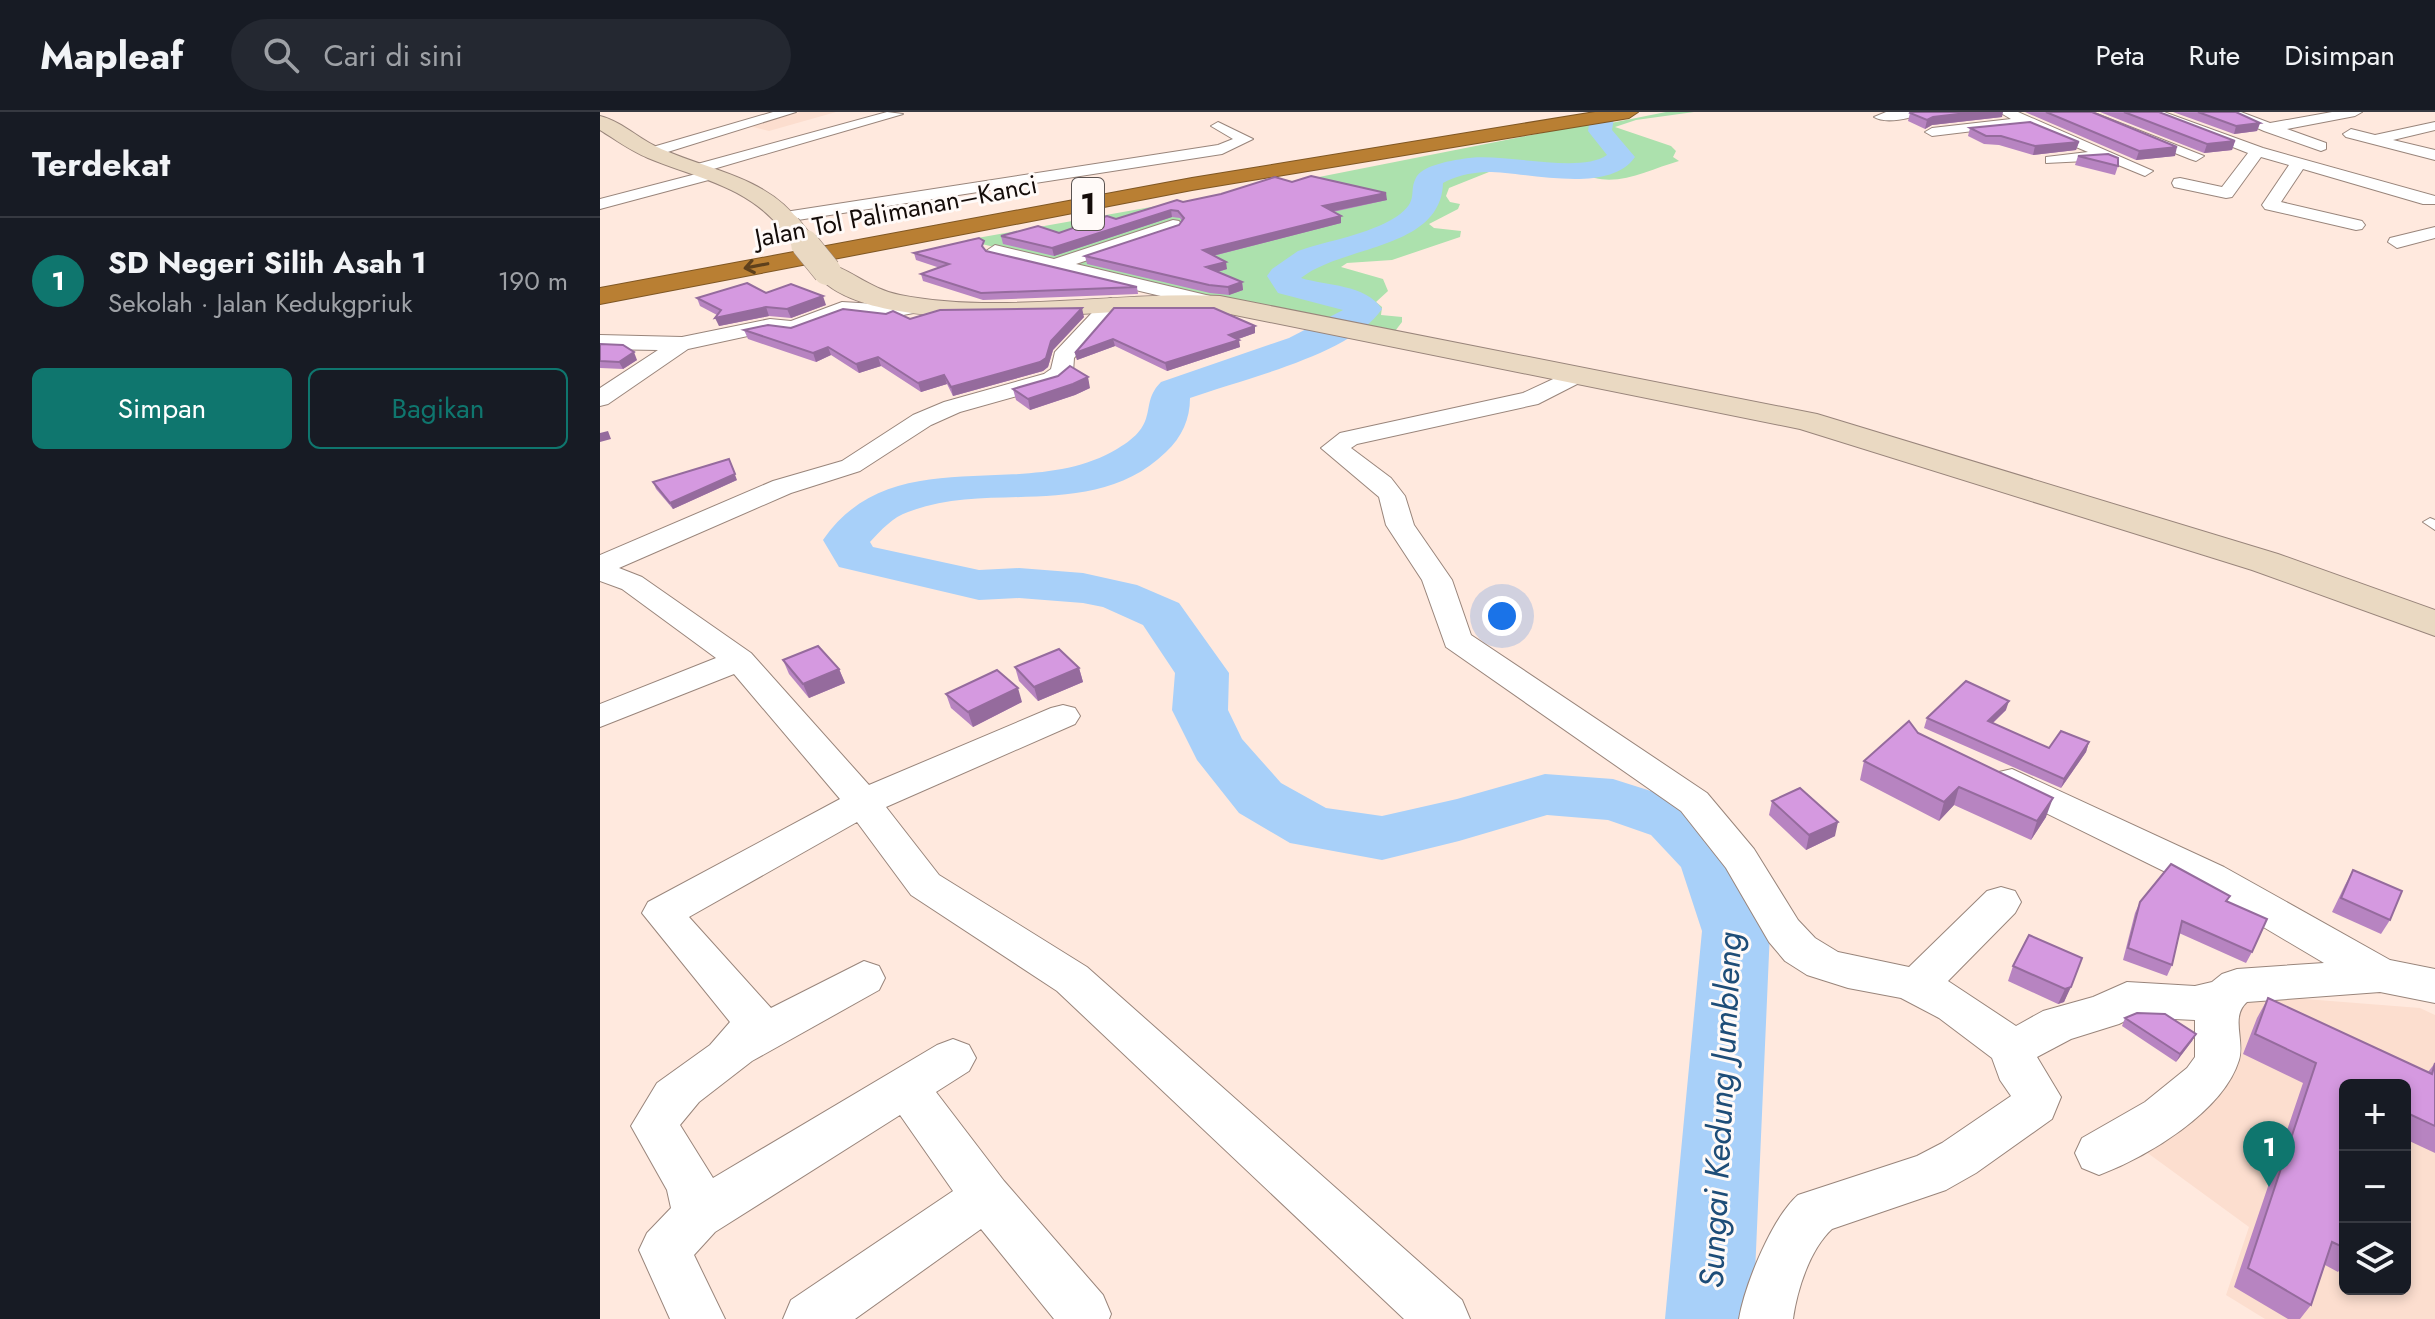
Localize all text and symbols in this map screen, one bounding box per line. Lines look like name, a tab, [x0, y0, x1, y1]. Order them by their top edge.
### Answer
search box	[231, 19, 791, 91]
text: Mapleaf	[40, 28, 183, 83]
icon: search	[259, 33, 303, 77]
text: Cari di sini	[323, 34, 463, 77]
text: Peta	[2095, 35, 2145, 76]
text: Rute	[2189, 35, 2240, 76]
text: Disimpan	[2284, 35, 2395, 76]
text: Terdekat	[32, 140, 170, 189]
street label: Jalan Tol Palimanan–Kanci	[749, 165, 1040, 258]
road number: 1	[1072, 178, 1104, 230]
text: SD Negeri Silih Asah 1	[108, 241, 427, 284]
one-way arrow	[744, 260, 769, 275]
text: 1	[51, 262, 65, 300]
text: 190 m	[498, 262, 568, 300]
text: Sekolah · Jalan Kedukgpriuk	[108, 284, 412, 322]
button: Simpan	[32, 368, 292, 449]
button: Bagikan	[308, 368, 568, 449]
your location	[1482, 596, 1522, 636]
water label: Sungai Kedung Jumbleng	[1687, 930, 1754, 1289]
map controls	[2339, 1079, 2411, 1295]
button: +	[2339, 1079, 2411, 1151]
pin: 1	[2243, 1121, 2295, 1187]
button: −	[2339, 1151, 2411, 1223]
button: layers	[2339, 1223, 2411, 1295]

